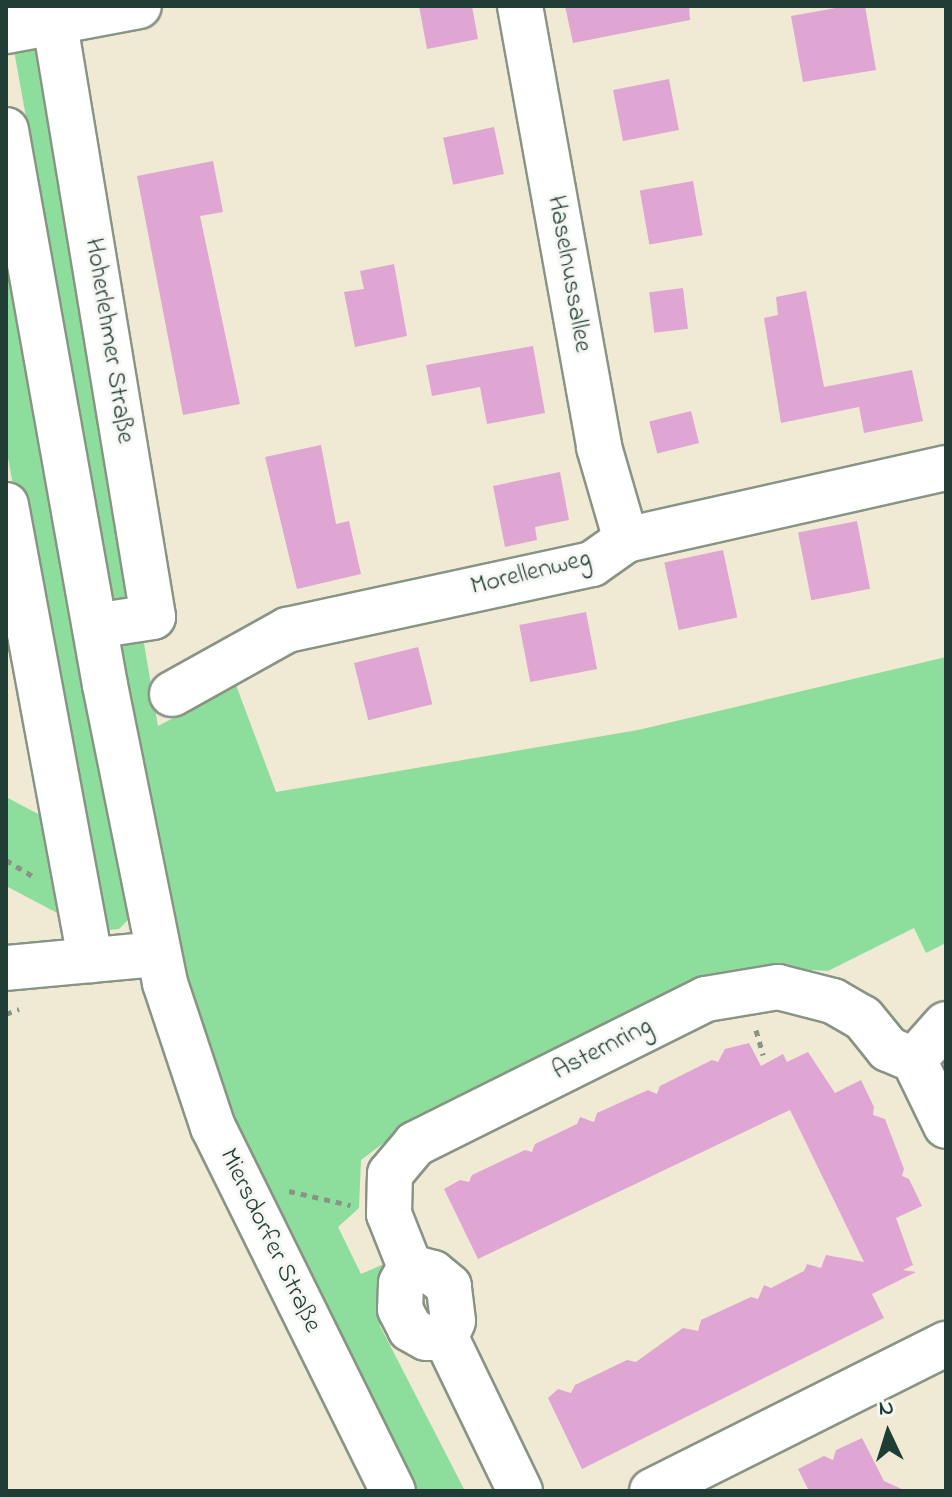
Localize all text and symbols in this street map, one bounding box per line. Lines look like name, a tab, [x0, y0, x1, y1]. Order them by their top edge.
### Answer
street label: Haselnussallee	[539, 193, 597, 355]
street label: Hoherlehmer Straße	[76, 236, 140, 446]
street label: Morellenweg	[468, 544, 594, 604]
street label: Asternring	[548, 1012, 658, 1088]
street label: Miersdorfer Straße	[211, 1144, 327, 1338]
north arrow	[848, 1393, 928, 1473]
text: N	[878, 1393, 895, 1426]

